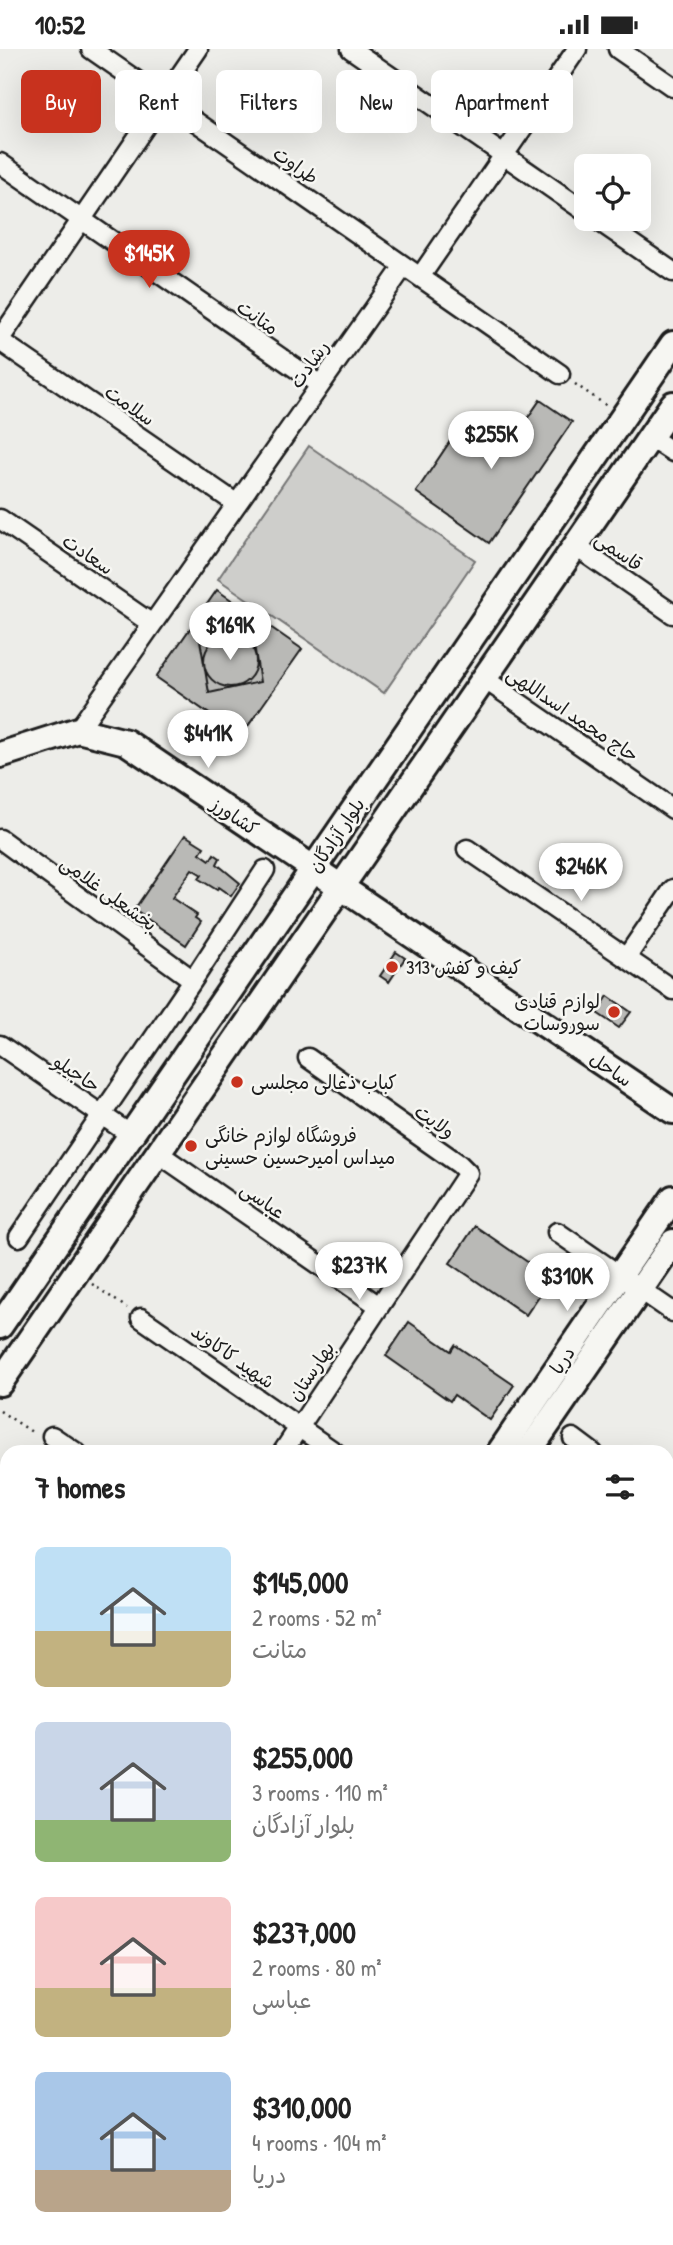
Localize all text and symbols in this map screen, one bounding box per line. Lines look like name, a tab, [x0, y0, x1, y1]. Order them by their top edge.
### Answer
text: 10:52	[35, 7, 85, 42]
chip: Buy	[21, 70, 101, 133]
chip: Rent	[115, 70, 202, 133]
chip: Filters	[216, 70, 322, 133]
chip: New	[336, 70, 417, 133]
chip: Apartment	[431, 70, 573, 133]
street label: طراوت	[268, 140, 324, 190]
map controls	[574, 154, 651, 231]
button: locate	[574, 154, 651, 231]
pin: $145K	[100, 231, 198, 290]
text: $145K	[124, 237, 174, 268]
street label: متانت	[232, 293, 284, 341]
street label: رشادت	[283, 335, 335, 393]
street label: سلامت	[100, 378, 160, 432]
pin: $255K	[442, 411, 540, 471]
text: $255K	[464, 418, 518, 449]
street label: قاسمی	[590, 525, 648, 577]
street label: سعادت	[57, 527, 119, 581]
pin: $169K	[181, 603, 279, 662]
text: $169K	[205, 609, 255, 640]
street label: حاج محمد اسداللهی	[502, 660, 644, 768]
pin: $441K	[159, 711, 257, 770]
text: $441K	[183, 717, 233, 748]
street label: کشاورز	[204, 790, 264, 841]
street label: بلوار آزادگان	[301, 793, 371, 877]
pin: $246K	[532, 843, 630, 903]
street label: بخشعلی غلامی	[55, 849, 163, 937]
text: $246K	[555, 850, 607, 881]
place label: کیف و کفش 313	[406, 954, 521, 980]
marker: کیف و کفش 313	[384, 959, 400, 975]
place label: لوازم قنادی سوروسات	[514, 988, 600, 1036]
marker: لوازم قنادی سوروسات	[606, 1004, 622, 1020]
street label: ساحل	[585, 1045, 637, 1093]
street label: حاجیلو	[48, 1047, 106, 1098]
place label: کباب ذغالی مجلسی	[251, 1069, 397, 1095]
marker: کباب ذغالی مجلسی	[229, 1074, 245, 1090]
street label: ولایت	[410, 1098, 460, 1144]
place label: فروشگاه لوازم خانگی میداس امیرحسین حسینی	[205, 1122, 395, 1170]
marker: فروشگاه لوازم خانگی میداس امیرحسین حسینی	[183, 1138, 199, 1154]
street label: عباسی	[235, 1175, 291, 1225]
pin: $237K	[310, 1243, 408, 1302]
text: $237K	[331, 1249, 387, 1280]
pin: $310K	[518, 1253, 616, 1313]
text: $310K	[541, 1260, 593, 1291]
street label: شهید کاکاوند	[186, 1318, 280, 1394]
street label: بهارستان	[282, 1336, 340, 1406]
street label: دریا	[543, 1341, 581, 1379]
text: 7 homes	[35, 1467, 125, 1507]
icon: filters	[601, 1468, 639, 1506]
text: $145,000	[252, 1562, 348, 1602]
icon: home	[91, 1575, 175, 1659]
text: 2 rooms · 52 m²	[252, 1602, 382, 1633]
text: متانت	[252, 1634, 307, 1665]
text: $255,000	[252, 1737, 353, 1777]
icon: home	[91, 1750, 175, 1834]
text: 3 rooms · 110 m²	[252, 1777, 388, 1808]
text: بلوار آزادگان	[252, 1809, 355, 1840]
text: $237,000	[252, 1912, 356, 1952]
icon: home	[91, 1925, 175, 2009]
text: 2 rooms · 80 m²	[252, 1952, 382, 1983]
text: عباسی	[252, 1984, 311, 2015]
text: $310,000	[252, 2087, 351, 2127]
icon: home	[91, 2100, 175, 2184]
text: 4 rooms · 104 m²	[252, 2127, 386, 2158]
text: دریا	[252, 2159, 286, 2190]

